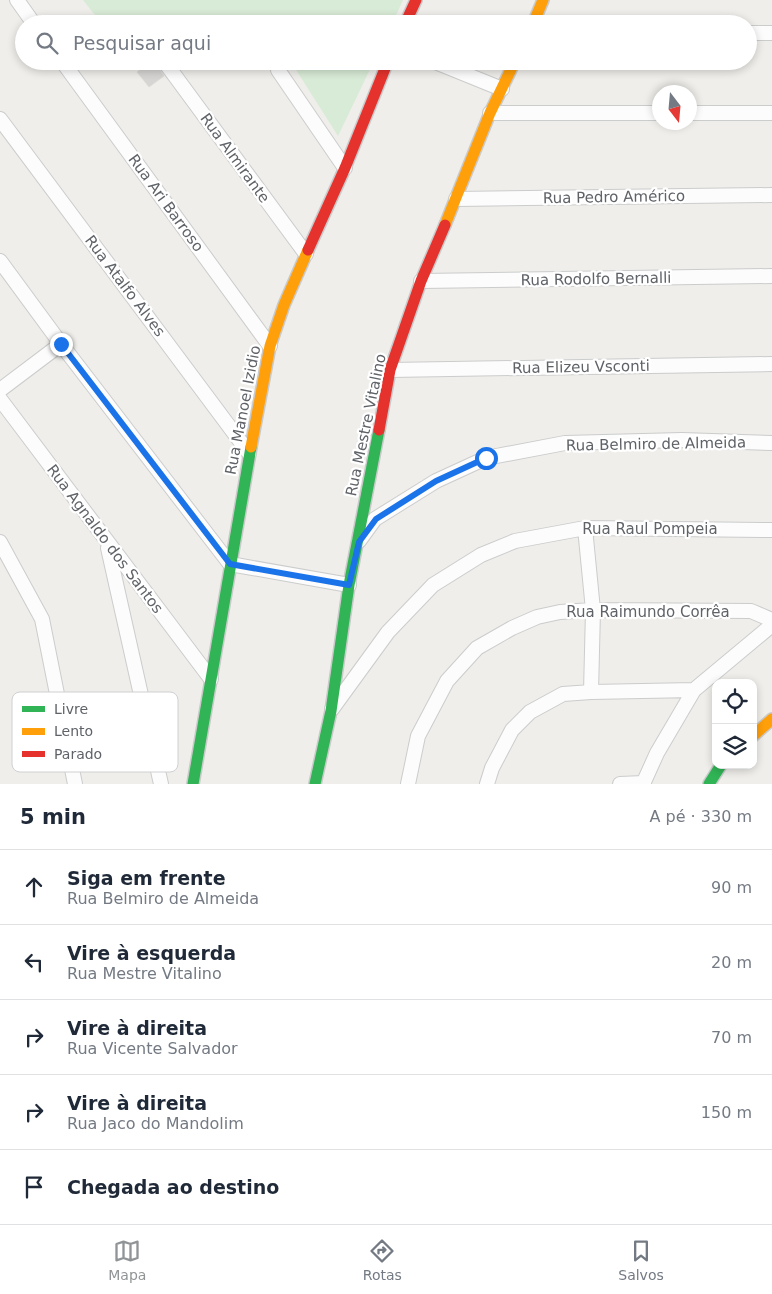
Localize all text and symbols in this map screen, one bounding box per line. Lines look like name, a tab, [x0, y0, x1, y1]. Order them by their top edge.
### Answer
search box	[15, 15, 757, 70]
icon: search	[33, 29, 61, 57]
text: Pesquisar aqui	[73, 32, 211, 54]
north arrow	[652, 85, 697, 130]
street label: Rua Almirante	[196, 110, 274, 206]
street label: Rua Ari Barroso	[125, 151, 207, 255]
street label: Rua Pedro Américo	[543, 187, 685, 207]
street label: Rua Atalfo Alves	[81, 232, 169, 340]
street label: Rua Rodolfo Bernalli	[520, 269, 672, 289]
route end	[50, 333, 73, 356]
street label: Rua Manoel Izidio	[222, 344, 264, 476]
street label: Rua Mestre Vitalino	[342, 352, 390, 498]
street label: Rua Elizeu Vsconti	[512, 357, 650, 377]
street label: Rua Belmiro de Almeida	[566, 433, 746, 455]
route start	[475, 447, 498, 470]
street label: Rua Agnaldo dos Santos	[43, 461, 167, 617]
street label: Rua Raul Pompeia	[582, 520, 718, 538]
street label: Rua Raimundo Corrêa	[566, 603, 730, 621]
map controls	[712, 679, 757, 769]
button: locate	[712, 679, 757, 724]
legend	[12, 692, 178, 772]
text: Livre	[54, 701, 88, 717]
text: Lento	[54, 723, 93, 739]
button: layers	[712, 724, 757, 769]
text: Parado	[54, 746, 102, 762]
text: 5 min	[20, 805, 86, 829]
text: A pé · 330 m	[650, 807, 752, 826]
text: Siga em frente	[67, 867, 226, 889]
icon: ahead	[20, 873, 48, 901]
text: 90 m	[711, 878, 752, 897]
text: Rua Belmiro de Almeida	[67, 889, 259, 908]
text: Vire à esquerda	[67, 942, 236, 964]
icon: left	[20, 948, 48, 976]
text: 20 m	[711, 953, 752, 972]
text: Rua Mestre Vitalino	[67, 964, 222, 983]
text: Vire à direita	[67, 1017, 207, 1039]
icon: right	[20, 1023, 48, 1051]
text: 70 m	[711, 1028, 752, 1047]
text: Rua Vicente Salvador	[67, 1039, 238, 1058]
text: Vire à direita	[67, 1092, 207, 1114]
icon: right	[20, 1098, 48, 1126]
text: 150 m	[701, 1103, 752, 1122]
text: Rua Jaco do Mandolim	[67, 1114, 244, 1133]
icon: arrive	[20, 1173, 48, 1201]
text: Chegada ao destino	[67, 1176, 279, 1198]
tab: Mapa	[108, 1237, 146, 1283]
tab: Rotas	[363, 1237, 402, 1283]
tab: Salvos	[618, 1237, 664, 1283]

